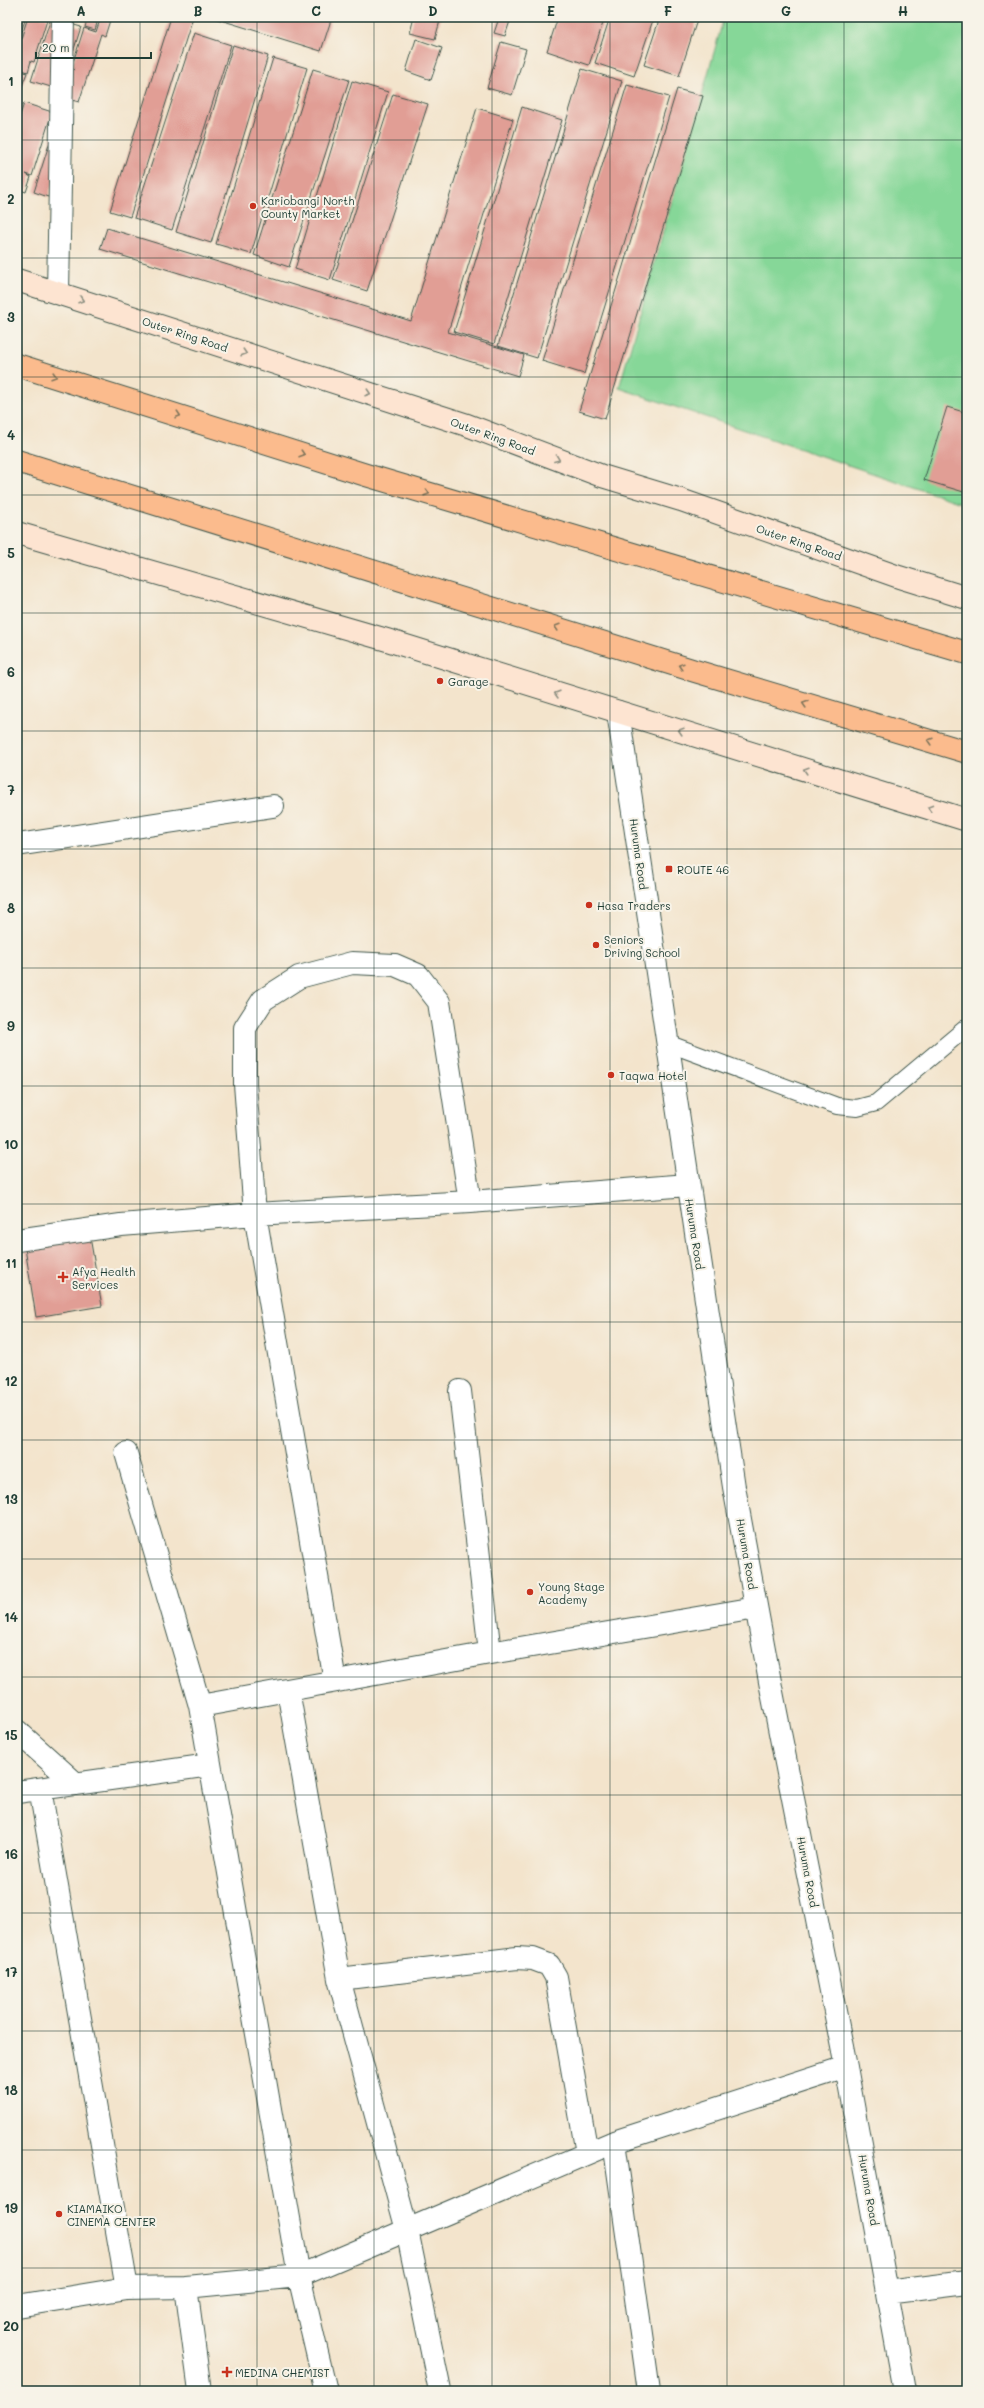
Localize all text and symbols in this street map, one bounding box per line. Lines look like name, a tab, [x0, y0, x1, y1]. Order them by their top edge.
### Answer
text: A	[76, 2, 86, 19]
text: B	[194, 2, 203, 19]
text: C	[311, 2, 321, 19]
text: D	[428, 2, 438, 19]
text: E	[547, 2, 555, 19]
text: F	[664, 2, 672, 19]
text: G	[781, 2, 791, 19]
text: H	[898, 2, 908, 19]
scale bar	[36, 34, 151, 60]
text: 20 m	[42, 39, 70, 55]
text: 1	[8, 72, 14, 89]
text: 2	[7, 190, 15, 207]
place label: Kariobangi North County Market	[261, 193, 354, 221]
marker: Kariobangi North County Market	[248, 201, 258, 211]
one-way arrow	[77, 296, 84, 304]
text: 3	[7, 308, 15, 325]
street label: Outer Ring Road	[140, 313, 230, 355]
one-way arrow	[241, 348, 248, 357]
one-way arrow	[51, 371, 58, 380]
one-way arrow	[365, 388, 372, 397]
one-way arrow	[175, 410, 182, 419]
street label: Outer Ring Road	[449, 414, 538, 458]
text: 4	[7, 426, 15, 443]
one-way arrow	[299, 450, 306, 458]
one-way arrow	[553, 455, 560, 463]
one-way arrow	[423, 488, 430, 497]
street label: Outer Ring Road	[754, 520, 844, 564]
text: 5	[7, 544, 15, 561]
one-way arrow	[553, 623, 560, 632]
one-way arrow	[677, 662, 684, 671]
text: 6	[7, 663, 15, 680]
place label: Garage	[448, 674, 489, 689]
marker: Garage	[435, 676, 445, 686]
one-way arrow	[554, 690, 561, 699]
one-way arrow	[802, 700, 809, 709]
one-way arrow	[678, 727, 685, 736]
one-way arrow	[926, 737, 933, 746]
one-way arrow	[802, 766, 809, 775]
text: 7	[7, 781, 15, 798]
one-way arrow	[926, 804, 933, 813]
street label: Huruma Road	[627, 817, 651, 891]
place label: ROUTE 46	[677, 862, 729, 877]
marker: ROUTE 46	[664, 864, 674, 874]
place label: Hasa Traders	[597, 898, 671, 913]
text: 8	[7, 899, 15, 916]
marker: Hasa Traders	[584, 900, 594, 910]
place label: Seniors Driving School	[604, 932, 680, 960]
marker: Seniors Driving School	[591, 940, 601, 950]
text: 9	[7, 1017, 15, 1034]
place label: Taqwa Hotel	[619, 1068, 687, 1083]
marker: Taqwa Hotel	[606, 1070, 616, 1080]
text: 10	[4, 1135, 18, 1152]
street label: Huruma Road	[682, 1197, 708, 1271]
text: 11	[5, 1254, 17, 1271]
place label: Afya Health Services	[72, 1264, 135, 1292]
marker: Afya Health Services	[57, 1271, 69, 1283]
text: 12	[4, 1372, 18, 1389]
text: 13	[4, 1490, 18, 1507]
street label: Huruma Road	[733, 1517, 761, 1591]
place label: Young Stage Academy	[538, 1579, 605, 1607]
marker: Young Stage Academy	[525, 1587, 535, 1597]
text: 14	[4, 1608, 18, 1625]
text: 15	[4, 1726, 18, 1743]
street label: Huruma Road	[794, 1835, 822, 1909]
text: 16	[4, 1845, 18, 1862]
text: 17	[4, 1963, 18, 1980]
text: 18	[4, 2081, 18, 2098]
street label: Huruma Road	[855, 2153, 883, 2227]
text: 19	[4, 2199, 18, 2216]
place label: KIAMAIKO CINEMA CENTER	[67, 2201, 156, 2229]
marker: KIAMAIKO CINEMA CENTER	[54, 2209, 64, 2219]
text: 20	[3, 2317, 19, 2334]
place label: MEDINA CHEMIST	[235, 2365, 330, 2380]
marker: MEDINA CHEMIST	[222, 2367, 232, 2377]

